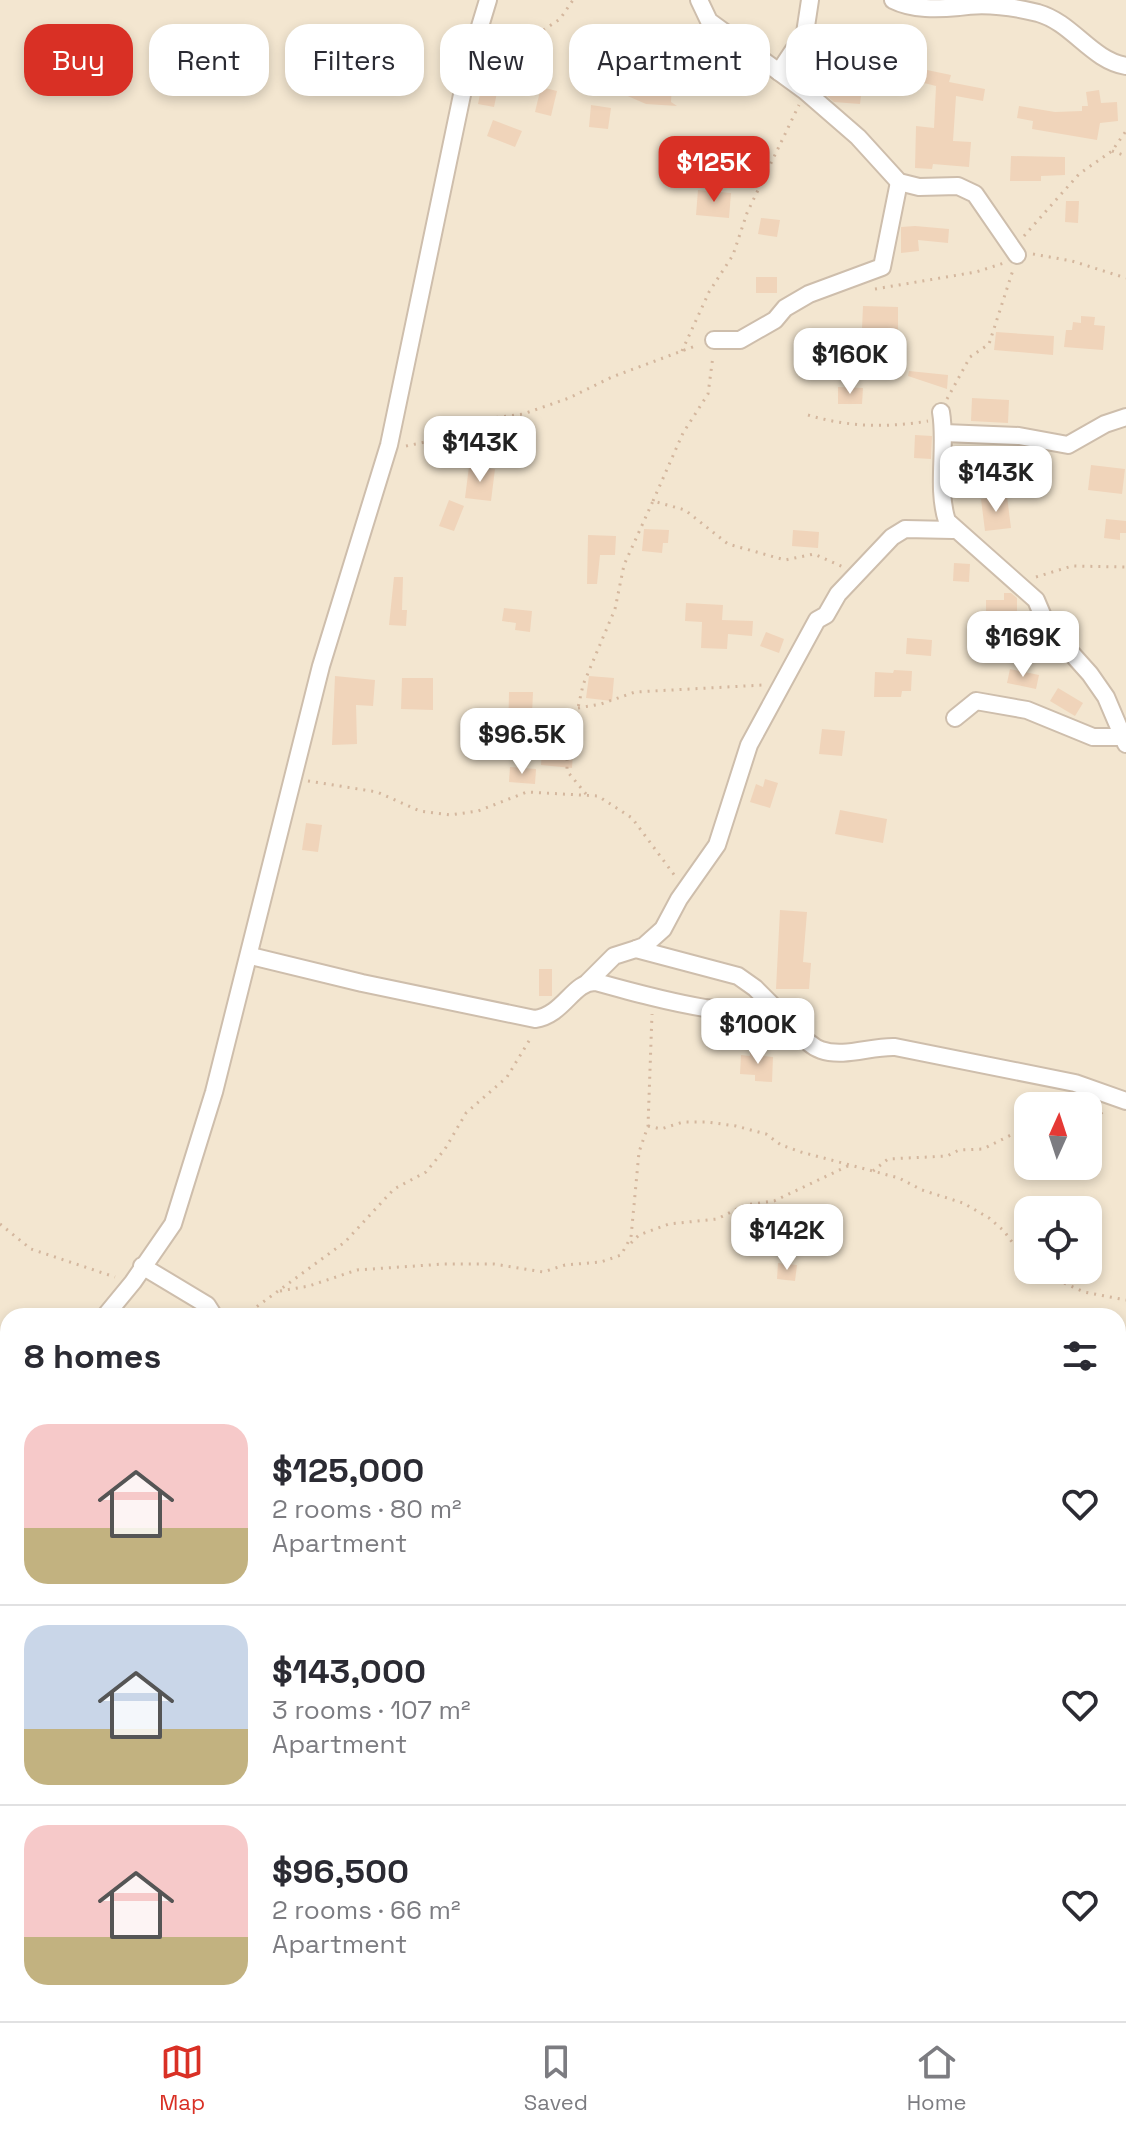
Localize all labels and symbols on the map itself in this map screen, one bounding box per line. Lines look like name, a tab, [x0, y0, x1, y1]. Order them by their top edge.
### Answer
pin: $125K	[658, 136, 770, 204]
pin: $160K	[794, 328, 906, 396]
pin: $143K	[424, 416, 536, 484]
pin: $143K	[940, 446, 1052, 514]
pin: $169K	[967, 611, 1079, 679]
pin: $96.5K	[457, 708, 587, 776]
pin: $100K	[702, 998, 814, 1066]
north arrow	[1014, 1092, 1102, 1180]
pin: $142K	[731, 1204, 843, 1272]

